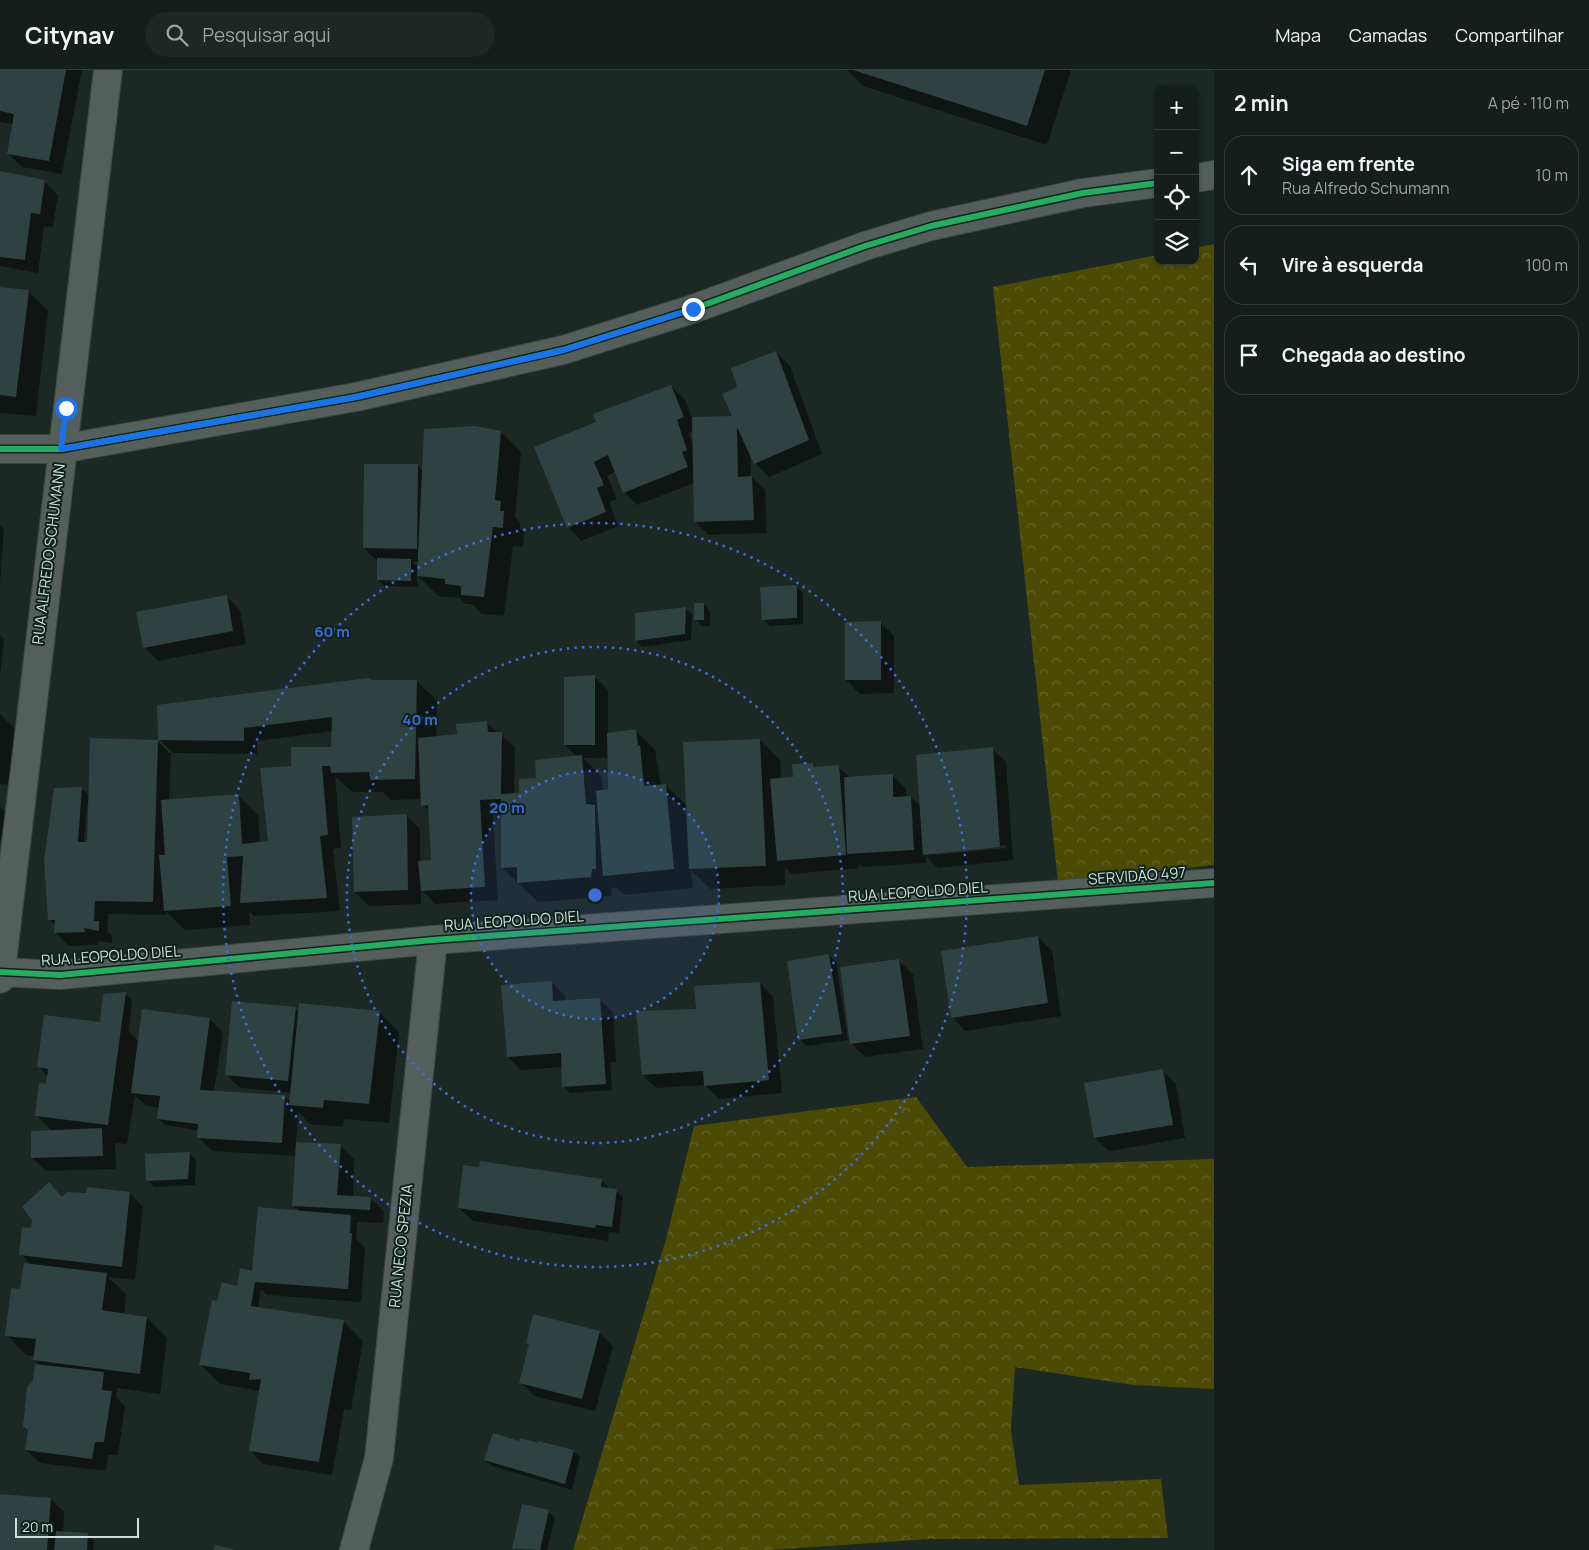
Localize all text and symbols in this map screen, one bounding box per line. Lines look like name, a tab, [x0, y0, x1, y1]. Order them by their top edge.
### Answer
search box	[145, 12, 495, 57]
text: Citynav	[25, 18, 115, 51]
icon: search	[163, 21, 191, 49]
text: Pesquisar aqui	[203, 22, 331, 48]
text: Mapa	[1275, 23, 1321, 47]
text: Camadas	[1349, 23, 1427, 47]
text: Compartilhar	[1455, 23, 1564, 47]
map controls	[1154, 85, 1199, 265]
button: +	[1154, 85, 1199, 130]
text: 2 min	[1234, 89, 1289, 117]
text: A pé · 110 m	[1488, 92, 1569, 114]
button: −	[1154, 130, 1199, 175]
text: Siga em frente	[1282, 151, 1415, 177]
icon: ahead	[1235, 161, 1263, 189]
text: 10 m	[1535, 164, 1568, 186]
button: locate	[1154, 175, 1199, 220]
text: Rua Alfredo Schumann	[1282, 177, 1450, 199]
button: layers	[1154, 220, 1199, 265]
icon: left	[1235, 251, 1263, 279]
text: Vire à esquerda	[1282, 252, 1423, 278]
text: 100 m	[1525, 254, 1568, 276]
route end	[682, 298, 705, 321]
icon: arrive	[1235, 341, 1263, 369]
text: Chegada ao destino	[1282, 342, 1465, 368]
route start	[55, 397, 78, 420]
street label: RUA ALFREDO SCHUMANN	[27, 462, 70, 646]
text: 60 m	[314, 621, 350, 642]
text: 40 m	[402, 709, 438, 730]
text: 20 m	[489, 797, 525, 818]
street label: SERVIDÃO 497	[1087, 862, 1187, 889]
street label: RUA LEOPOLDO DIEL	[847, 876, 989, 907]
centre of rings	[586, 886, 604, 904]
street label: RUA LEOPOLDO DIEL	[443, 905, 585, 936]
street label: RUA LEOPOLDO DIEL	[40, 940, 182, 971]
street label: RUA NECO SPEZIA	[384, 1183, 417, 1309]
scale bar	[15, 1515, 139, 1538]
text: 20 m	[22, 1517, 53, 1536]

